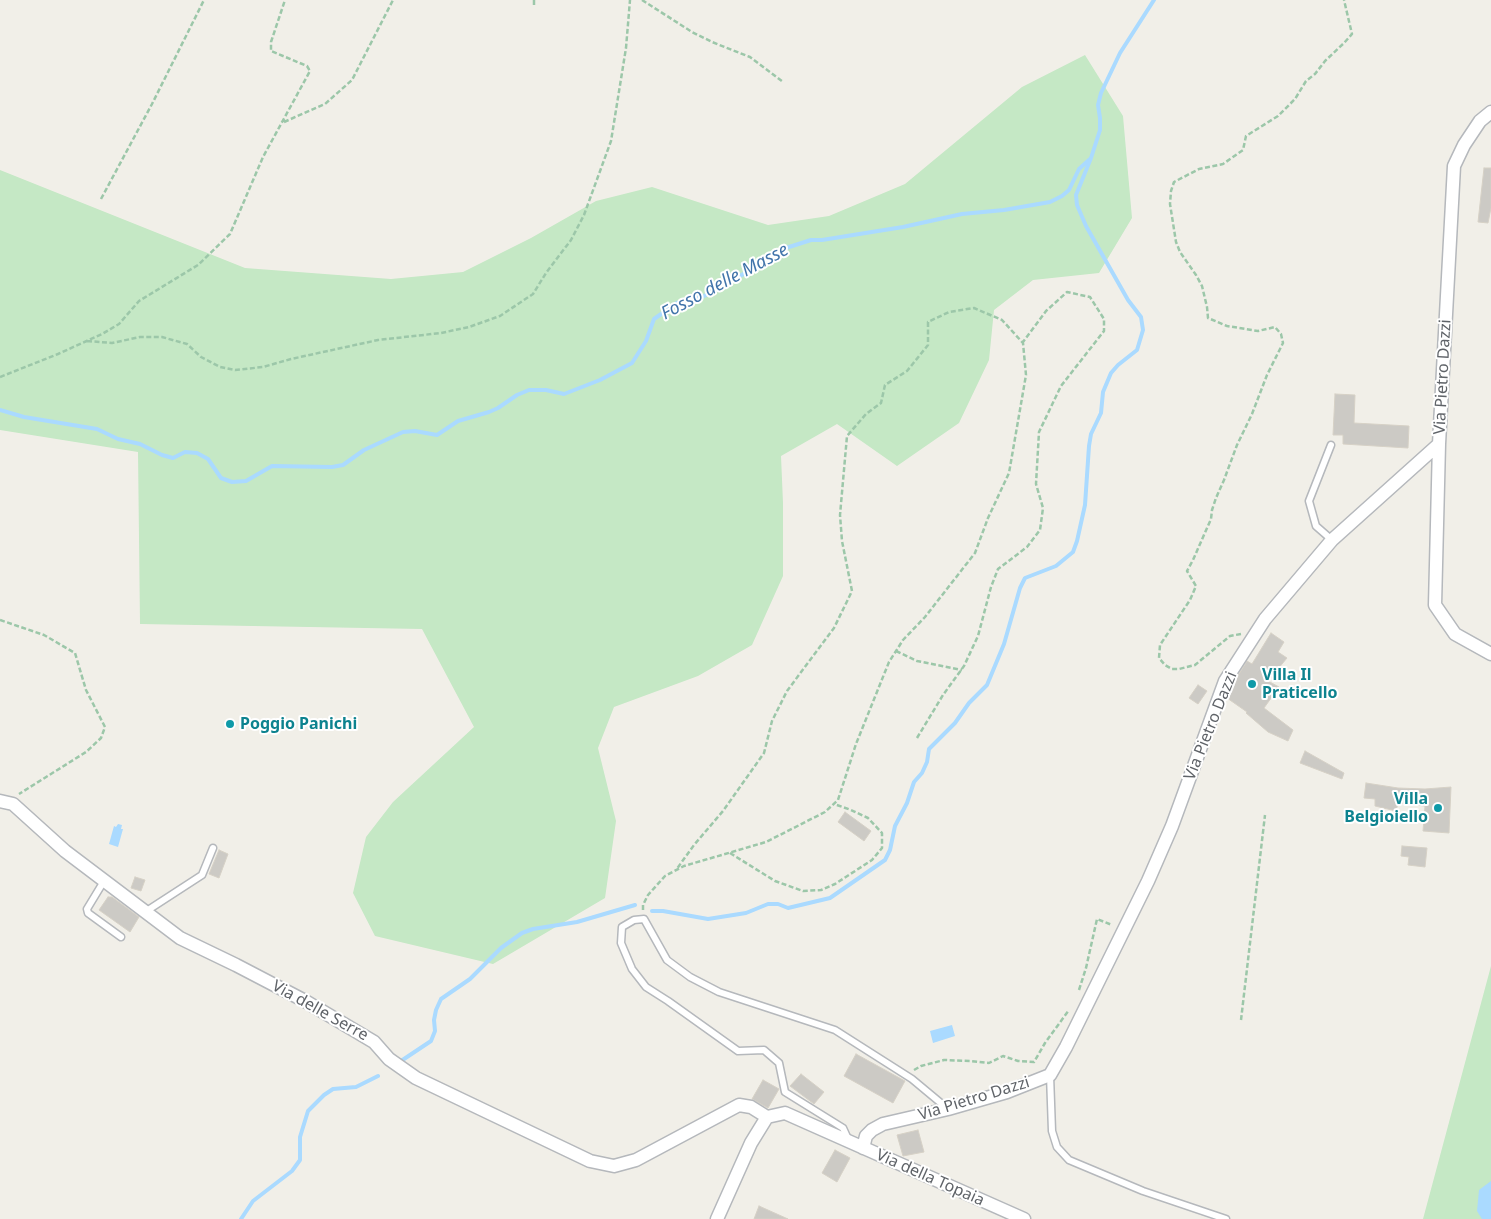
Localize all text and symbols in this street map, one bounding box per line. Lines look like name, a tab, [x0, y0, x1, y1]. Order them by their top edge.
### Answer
water label: Fosso delle Masse	[658, 239, 792, 325]
street label: Via Pietro Dazzi	[1430, 319, 1456, 435]
place label: Villa Il Praticello	[1262, 665, 1337, 703]
street label: Via Pietro Dazzi	[1180, 669, 1242, 783]
marker: Villa Il Praticello	[1246, 678, 1258, 690]
place label: Poggio Panichi	[240, 714, 357, 734]
marker: Poggio Panichi	[224, 718, 236, 730]
place label: Villa Belgioiello	[1344, 789, 1428, 827]
marker: Villa Belgioiello	[1432, 802, 1444, 814]
street label: Via delle Serre	[269, 977, 371, 1045]
street label: Via Pietro Dazzi	[916, 1073, 1032, 1125]
street label: Via della Topaia	[873, 1146, 987, 1210]

